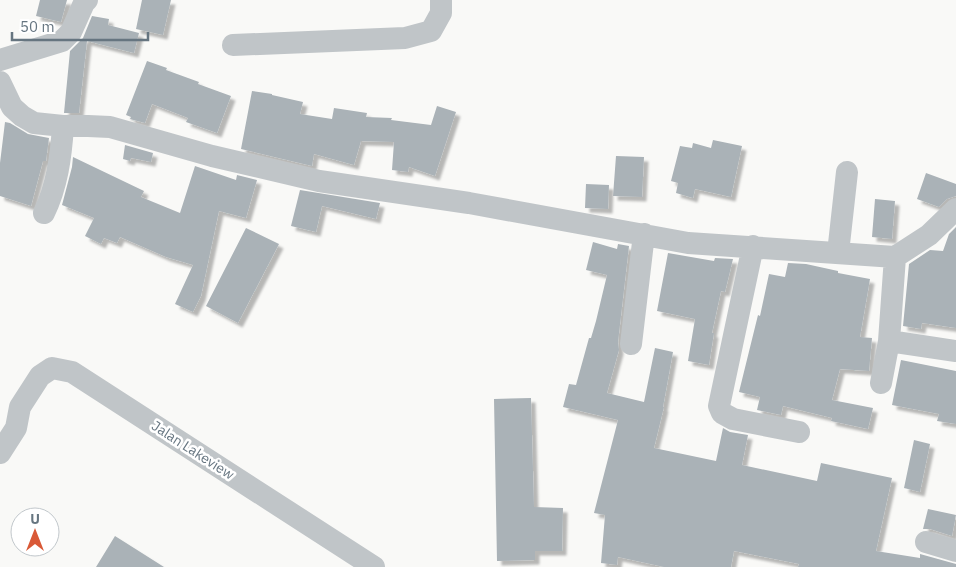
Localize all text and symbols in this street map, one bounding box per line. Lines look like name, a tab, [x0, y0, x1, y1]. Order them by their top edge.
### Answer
scale bar	[12, 10, 149, 42]
text: 50 m	[20, 17, 55, 36]
street label: Jalan Lakeview	[148, 417, 238, 484]
north arrow	[10, 507, 60, 557]
text: U	[30, 510, 40, 528]

